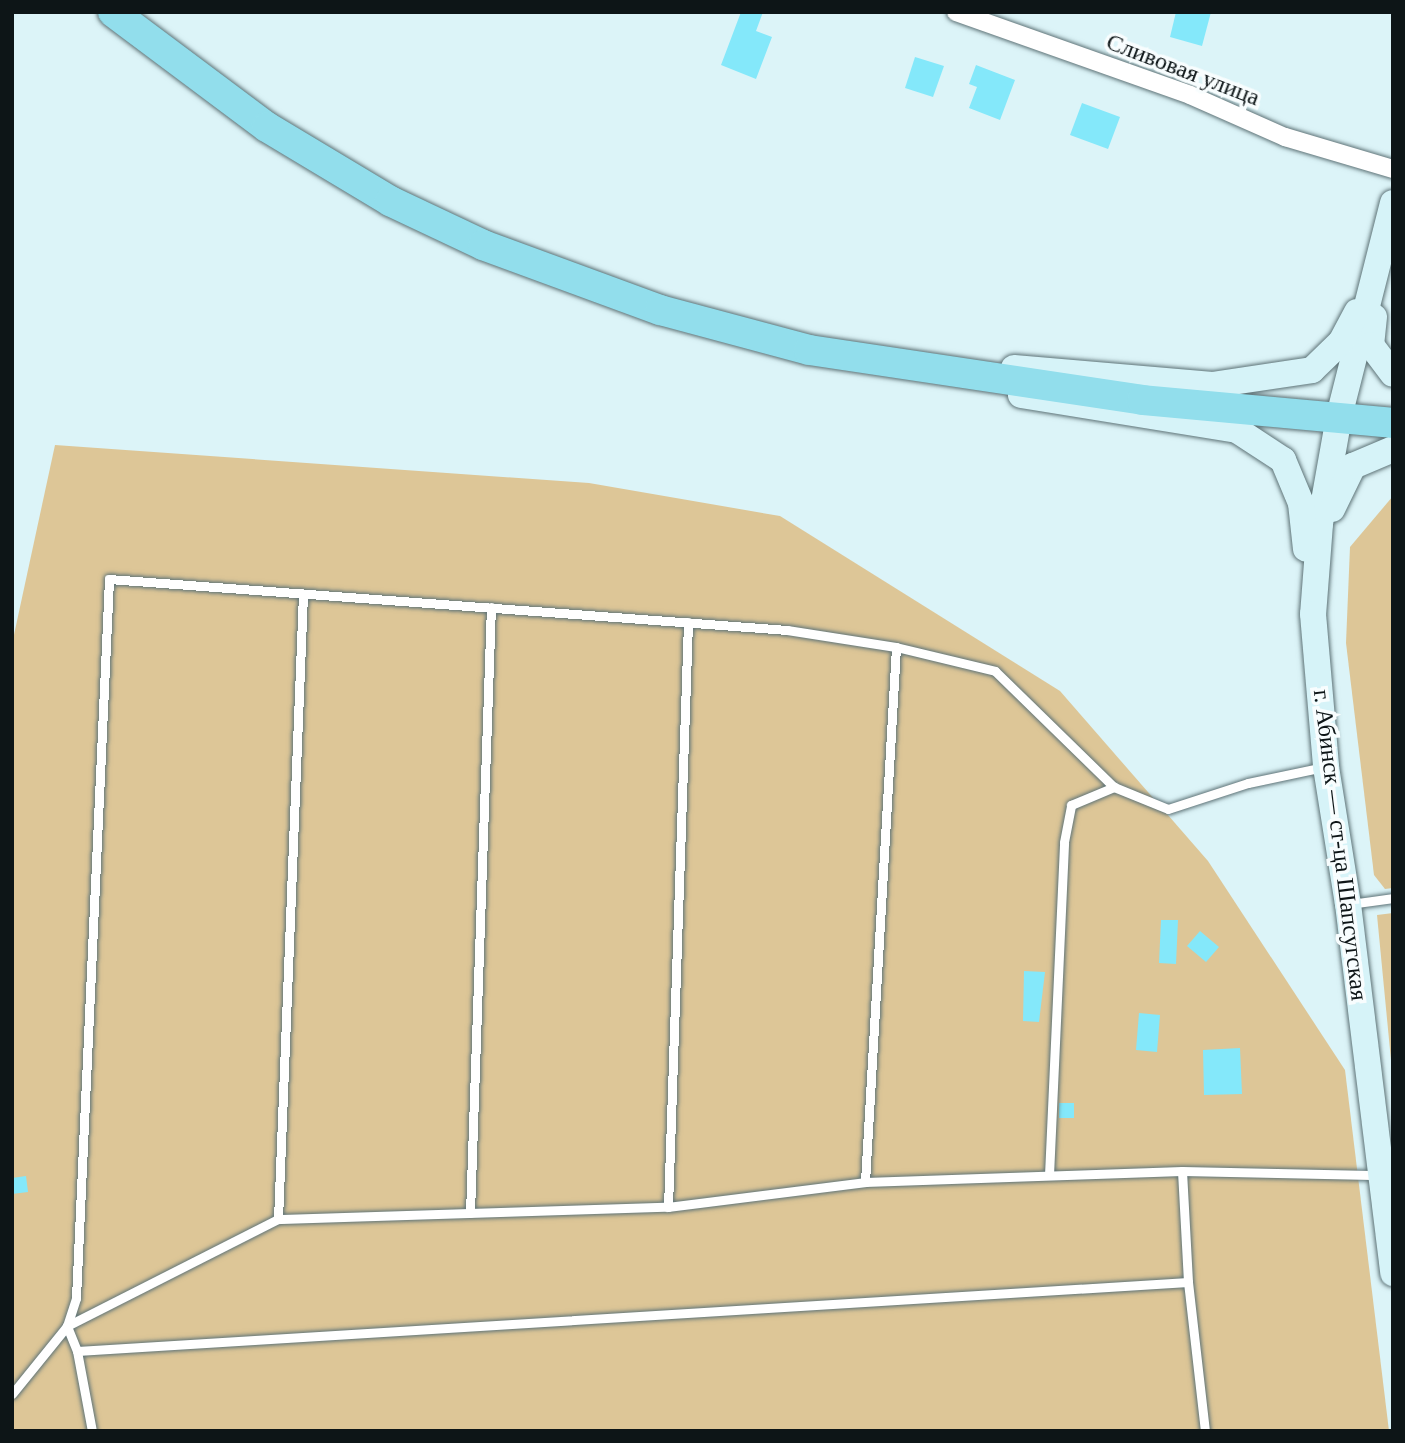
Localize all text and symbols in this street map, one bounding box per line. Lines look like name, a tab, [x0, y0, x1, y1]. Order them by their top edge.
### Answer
street label: Сливовая улица	[1102, 28, 1264, 112]
street label: г. Абинск — ст-ца Шапсугская	[1307, 688, 1373, 1002]

